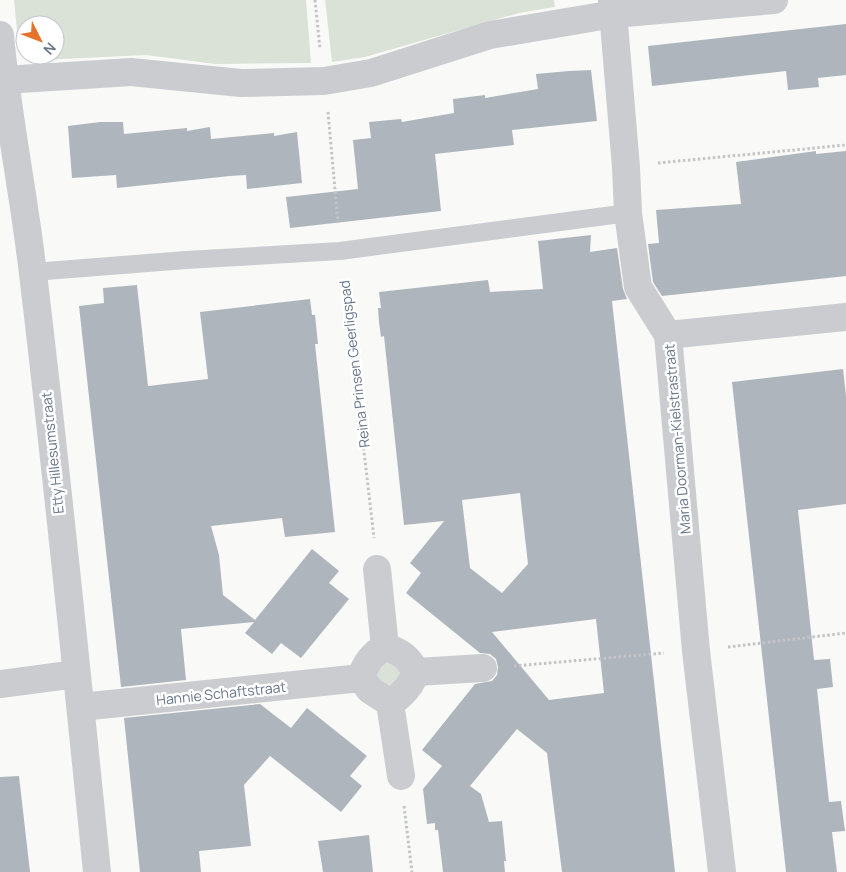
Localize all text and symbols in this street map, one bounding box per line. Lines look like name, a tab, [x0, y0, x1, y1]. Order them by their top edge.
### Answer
north arrow	[15, 15, 65, 65]
text: N	[40, 39, 60, 59]
street label: Reina Prinsen Geerligspad	[334, 279, 374, 449]
street label: Maria Doorman-Kielstrastraat	[659, 343, 695, 535]
street label: Etty Hillesumstraat	[36, 391, 68, 515]
street label: Hannie Schaftstraat	[155, 677, 287, 709]

